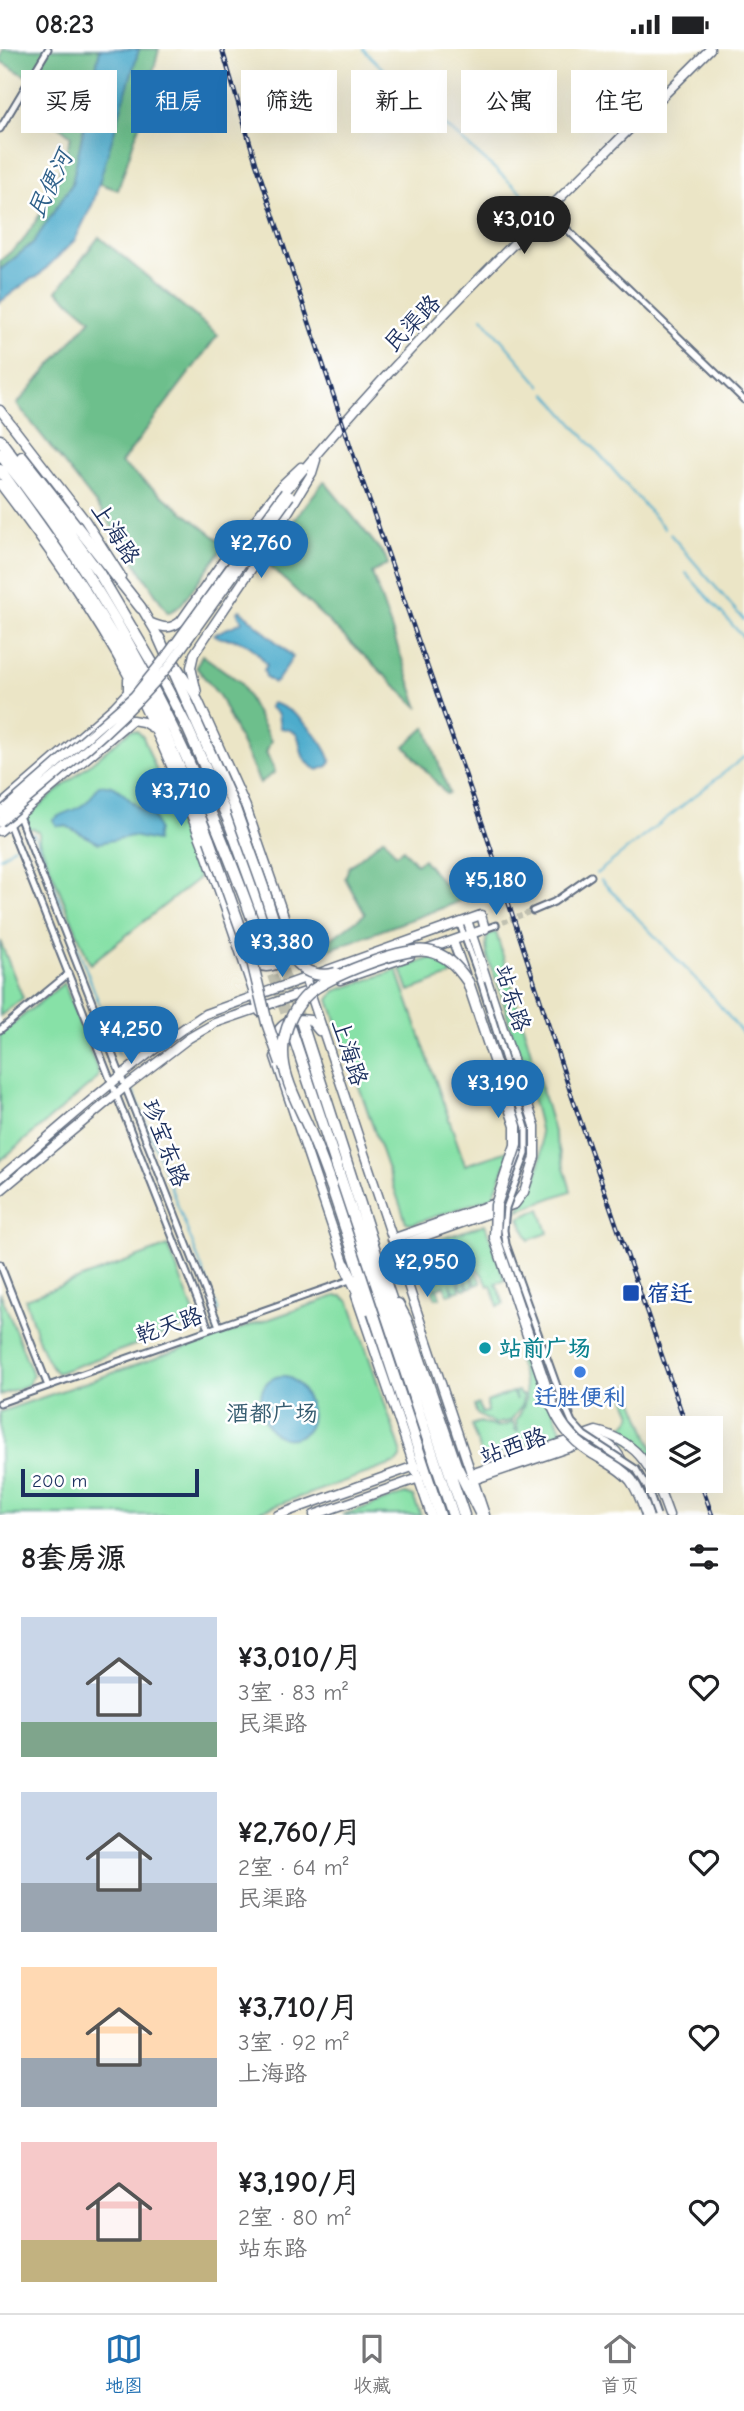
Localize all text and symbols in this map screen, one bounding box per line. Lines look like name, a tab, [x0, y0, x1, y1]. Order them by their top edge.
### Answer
text: 08:23	[35, 10, 94, 40]
chip: 买房	[21, 70, 117, 133]
chip: 租房	[131, 70, 227, 133]
chip: 筛选	[241, 70, 337, 133]
chip: 新上	[351, 70, 447, 133]
chip: 公寓	[461, 70, 557, 133]
chip: 住宅	[571, 70, 667, 133]
water label: 民便河	[22, 142, 80, 222]
pin: ¥3,010	[467, 197, 581, 256]
text: ¥3,010	[493, 205, 555, 232]
street label: 民渠路	[379, 289, 446, 358]
street label: 上海路	[85, 497, 146, 570]
pin: ¥2,760	[204, 521, 318, 580]
text: ¥2,760	[230, 529, 292, 556]
pin: ¥3,710	[124, 769, 238, 828]
text: ¥3,710	[151, 777, 211, 804]
pin: ¥5,180	[439, 857, 553, 917]
text: ¥5,180	[465, 866, 527, 893]
pin: ¥3,380	[225, 919, 339, 979]
text: ¥3,380	[250, 928, 314, 955]
street label: 站东路	[489, 961, 536, 1035]
pin: ¥4,250	[74, 1007, 188, 1066]
text: ¥4,250	[99, 1015, 163, 1042]
street label: 上海路	[326, 1015, 373, 1089]
pin: ¥3,190	[441, 1061, 555, 1120]
text: ¥3,190	[467, 1069, 529, 1096]
street label: 珍宝东路	[136, 1095, 195, 1191]
pin: ¥2,950	[370, 1239, 484, 1299]
text: ¥2,950	[395, 1248, 459, 1275]
place label: 宿迁	[647, 1280, 693, 1307]
marker: 宿迁	[621, 1283, 641, 1303]
street label: 乾天路	[132, 1301, 206, 1349]
place label: 站前广场	[499, 1335, 591, 1362]
marker: 站前广场	[477, 1340, 493, 1356]
marker: 迁胜便利	[572, 1364, 588, 1380]
place label: 迁胜便利	[534, 1384, 626, 1411]
park label: 酒都广场	[226, 1400, 318, 1427]
map controls	[646, 1416, 723, 1493]
button: layers	[646, 1416, 723, 1493]
street label: 站西路	[476, 1422, 550, 1470]
scale bar	[21, 1466, 200, 1498]
text: 200 m	[32, 1470, 87, 1492]
icon: filters	[685, 1538, 723, 1576]
text: 8套房源	[21, 1541, 126, 1576]
text: ¥3,010/月	[238, 1640, 363, 1675]
icon: home	[77, 1645, 161, 1729]
icon: heart	[685, 1668, 723, 1706]
text: 3室 · 83 m²	[238, 1679, 348, 1706]
text: 民渠路	[238, 1710, 307, 1737]
text: ¥2,760/月	[238, 1815, 362, 1850]
icon: home	[77, 1820, 161, 1904]
icon: heart	[685, 1843, 723, 1881]
text: 2室 · 64 m²	[238, 1854, 348, 1881]
text: 民渠路	[238, 1885, 307, 1912]
text: ¥3,710/月	[238, 1990, 359, 2025]
icon: home	[77, 1995, 161, 2079]
icon: heart	[685, 2018, 723, 2056]
text: 3室 · 92 m²	[238, 2029, 349, 2056]
text: 上海路	[238, 2060, 307, 2087]
text: ¥3,190/月	[238, 2165, 361, 2200]
icon: home	[77, 2170, 161, 2254]
icon: heart	[685, 2193, 723, 2231]
text: 2室 · 80 m²	[238, 2204, 351, 2231]
text: 站东路	[238, 2235, 307, 2262]
tab: 地图	[105, 2330, 143, 2397]
tab: 收藏	[353, 2330, 391, 2397]
tab: 首页	[601, 2330, 639, 2397]

